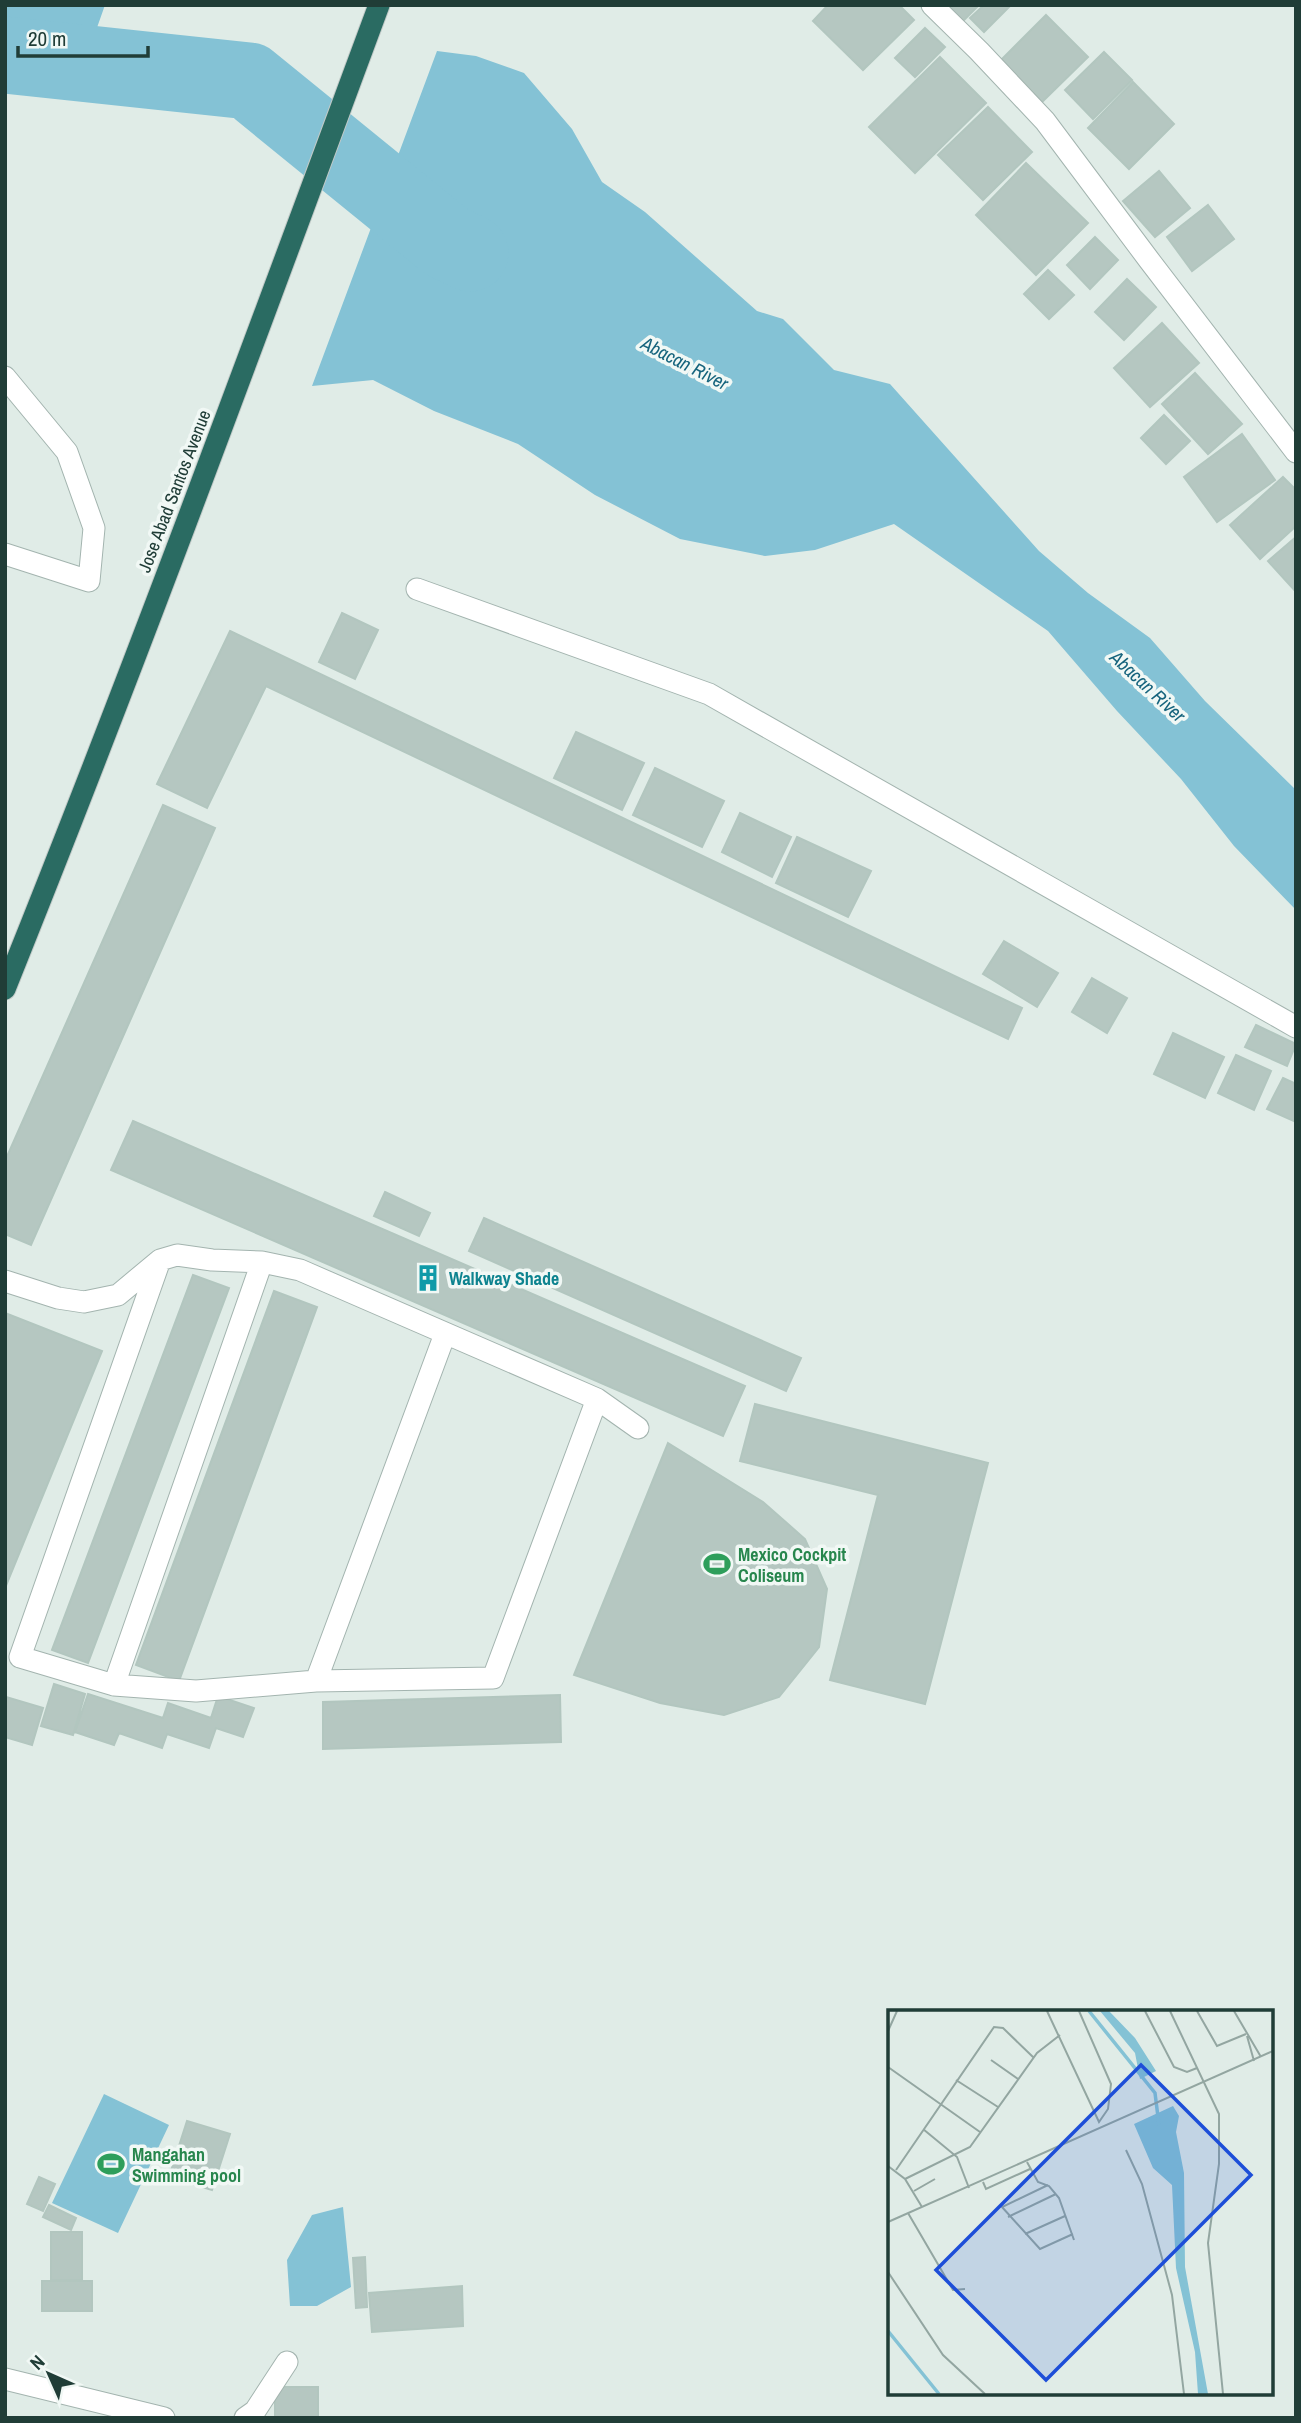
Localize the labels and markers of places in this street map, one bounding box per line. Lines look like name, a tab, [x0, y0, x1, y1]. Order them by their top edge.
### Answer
building icon: Walkway Shade	[413, 1263, 443, 1293]
place label: Walkway Shade	[449, 1266, 559, 1291]
place label: Mexico Cockpit Coliseum	[738, 1542, 846, 1588]
sports icon: Mexico Cockpit Coliseum	[702, 1549, 732, 1579]
place label: Mangahan Swimming pool	[132, 2142, 241, 2188]
sports icon: Mangahan Swimming pool	[96, 2149, 126, 2179]

